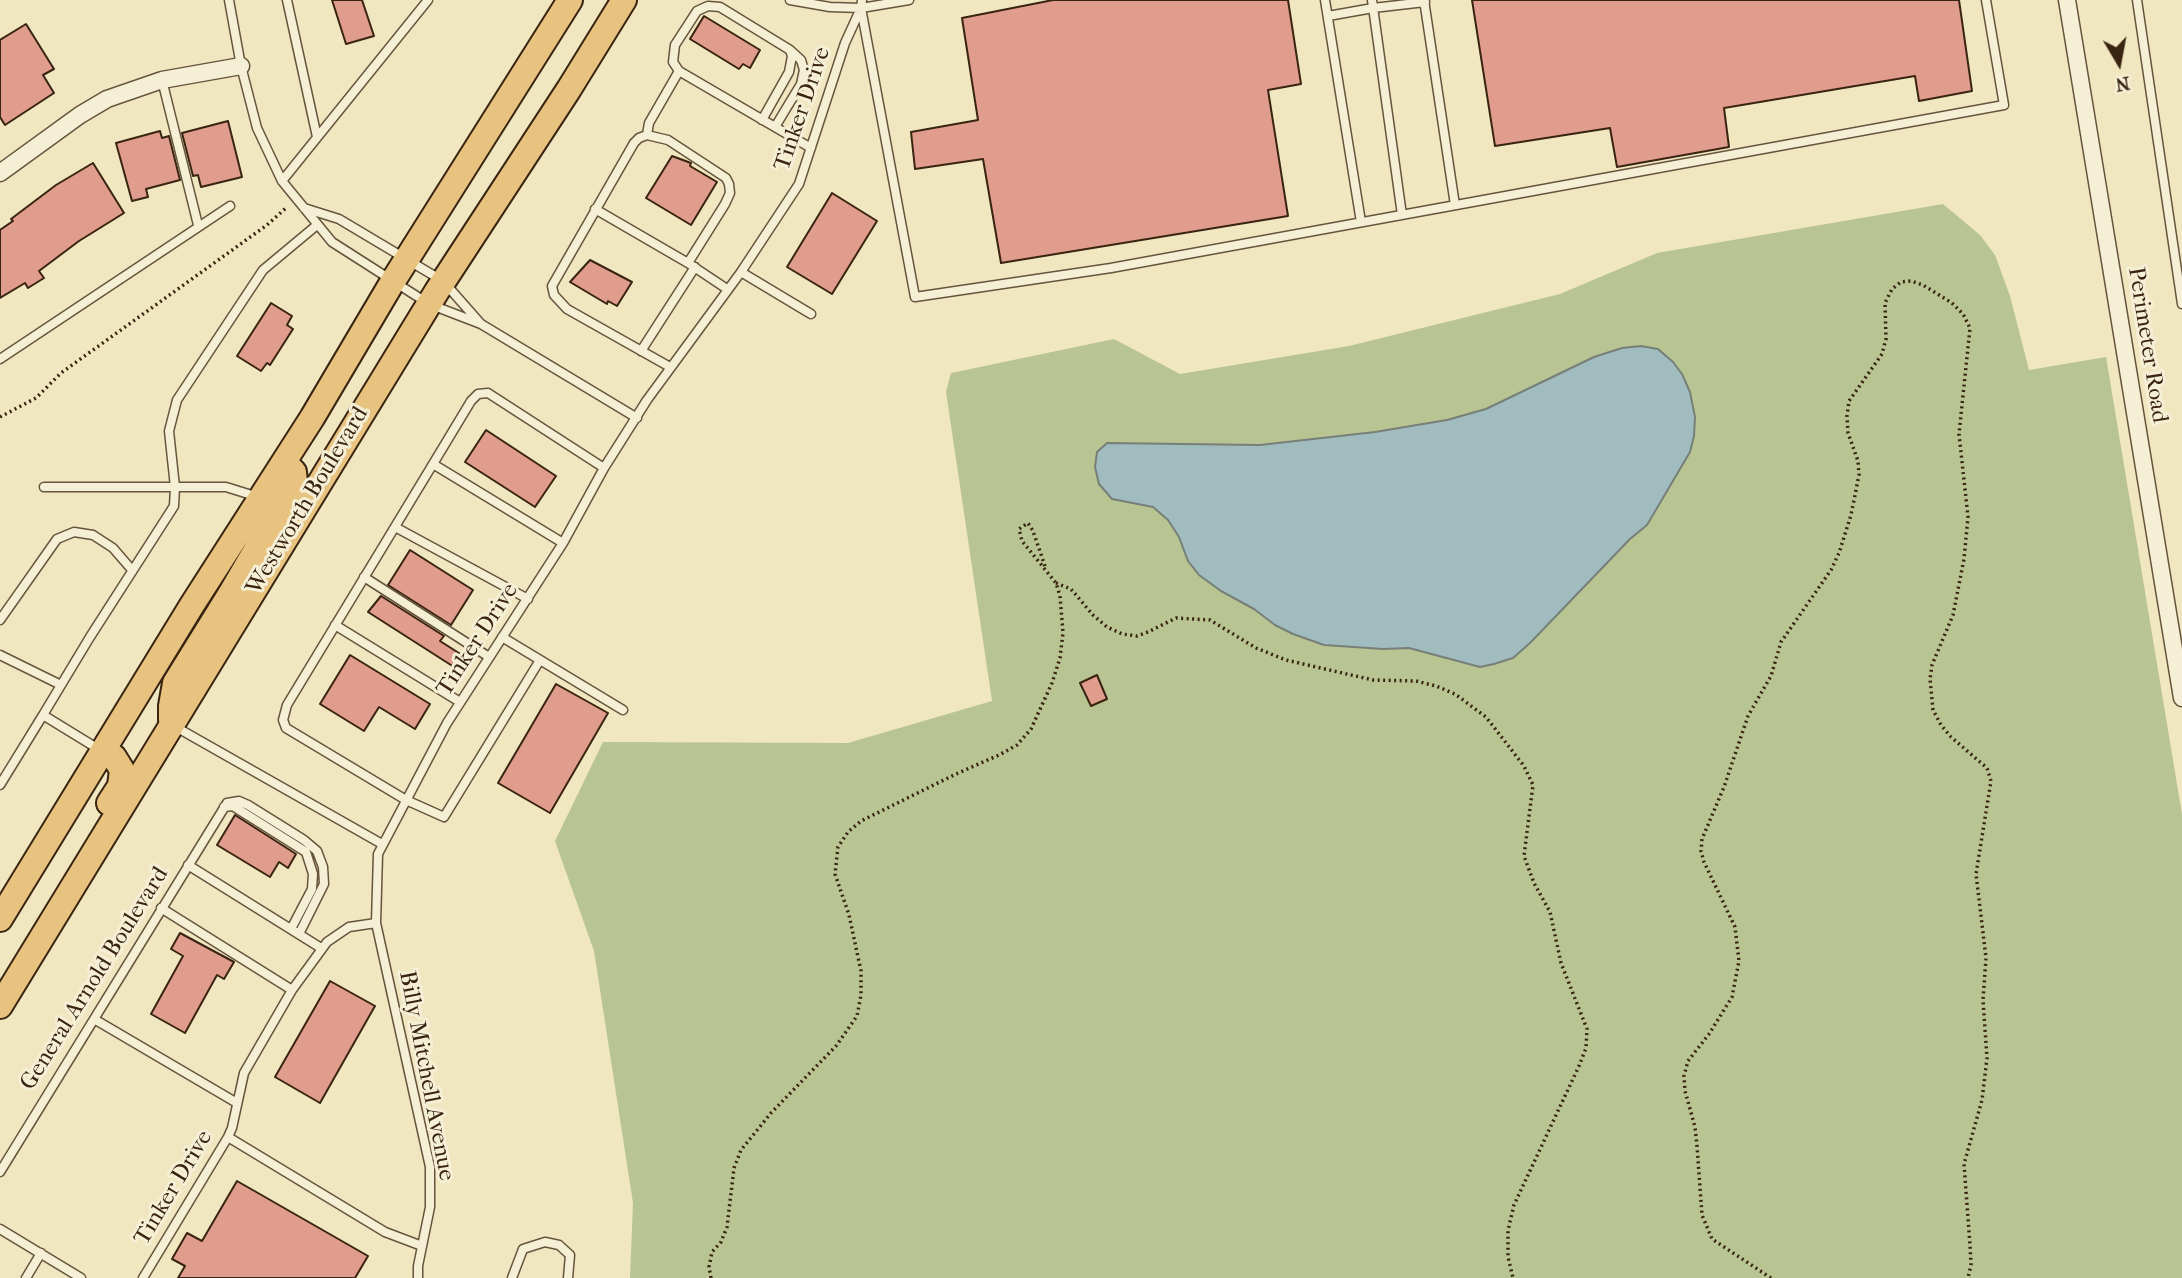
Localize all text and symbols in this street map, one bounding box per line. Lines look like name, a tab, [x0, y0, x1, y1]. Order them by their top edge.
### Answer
north arrow	[2084, 28, 2154, 98]
street label: Tinker Drive	[769, 44, 837, 174]
text: N	[2114, 72, 2132, 96]
street label: Perimeter Road	[2121, 265, 2173, 425]
street label: Westworth Boulevard	[241, 402, 375, 600]
street label: Tinker Drive	[431, 578, 525, 702]
street label: General Arnold Boulevard	[15, 862, 175, 1096]
street label: Billy Mitchell Avenue	[392, 969, 460, 1183]
street label: Tinker Drive	[129, 1126, 219, 1250]

